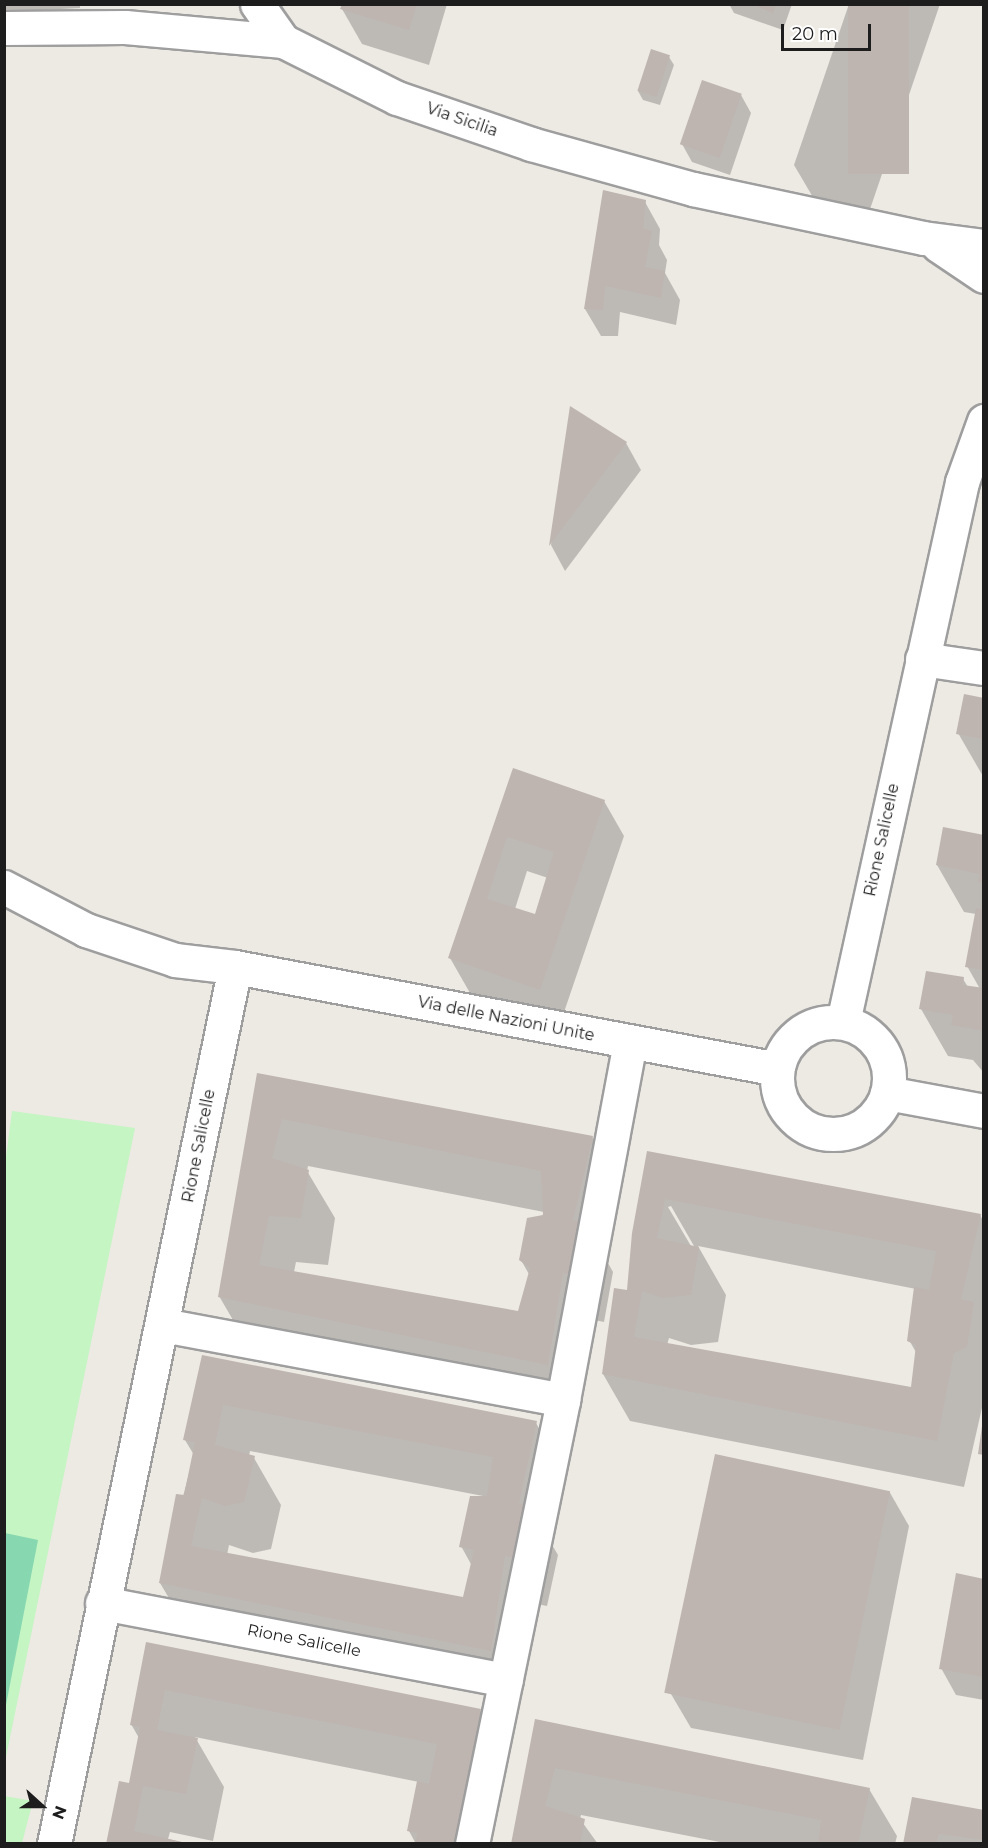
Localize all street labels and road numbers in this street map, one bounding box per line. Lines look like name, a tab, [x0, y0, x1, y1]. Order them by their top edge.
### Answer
street label: Via Sicilia	[424, 99, 500, 141]
street label: Rione Salicelle	[861, 782, 903, 898]
street label: Via delle Nazioni Unite	[416, 992, 596, 1046]
street label: Rione Salicelle	[179, 1088, 219, 1204]
street label: Rione Salicelle	[246, 1621, 362, 1661]

